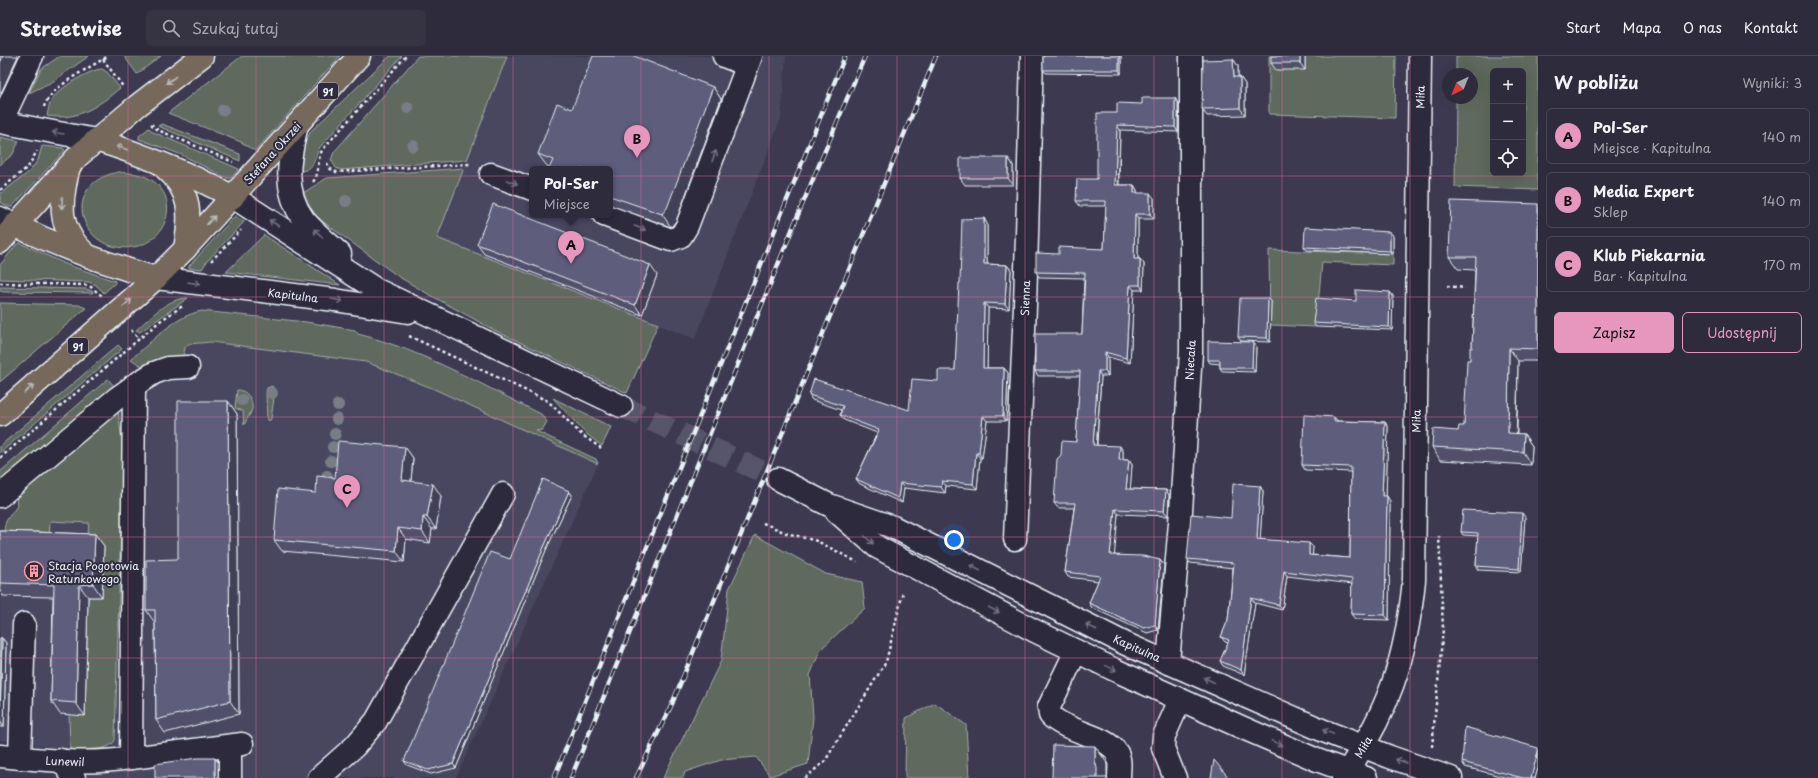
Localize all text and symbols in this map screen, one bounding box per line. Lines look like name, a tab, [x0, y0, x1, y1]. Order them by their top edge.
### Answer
search box	[146, 10, 426, 46]
text: Streetwise	[20, 14, 122, 42]
text: Szukaj tutaj	[192, 16, 278, 39]
icon: search	[160, 17, 182, 39]
text: Start	[1566, 17, 1601, 38]
text: Mapa	[1623, 17, 1661, 38]
text: O nas	[1683, 17, 1722, 38]
text: Kontakt	[1744, 17, 1798, 38]
north arrow	[1442, 68, 1478, 104]
map controls	[1490, 68, 1526, 176]
button: +	[1490, 68, 1526, 104]
text: W pobliżu	[1554, 69, 1639, 95]
text: Wyniki: 3	[1742, 73, 1802, 92]
one-way arrow	[166, 75, 177, 84]
road number: 91	[318, 83, 338, 99]
street label: Miła	[1411, 85, 1429, 109]
button: −	[1490, 104, 1526, 140]
text: Pol-Ser	[1593, 115, 1648, 138]
street label: Stefana Okrzei	[239, 118, 305, 188]
pin: B	[624, 125, 650, 158]
text: A	[1563, 127, 1573, 146]
text: 140 m	[1762, 127, 1801, 146]
one-way arrow	[52, 128, 65, 136]
text: Miejsce · Kapitulna	[1593, 138, 1711, 157]
button: locate	[1490, 140, 1526, 176]
one-way arrow	[116, 144, 129, 151]
one-way arrow	[710, 150, 718, 162]
popup	[529, 166, 613, 218]
text: Pol-Ser	[544, 171, 598, 194]
one-way arrow	[505, 178, 517, 186]
text: Media Expert	[1593, 179, 1694, 202]
text: B	[1564, 191, 1572, 210]
text: 140 m	[1762, 191, 1801, 210]
text: Miejsce	[544, 194, 590, 213]
one-way arrow	[59, 196, 66, 209]
text: Sklep	[1593, 202, 1628, 221]
one-way arrow	[206, 216, 215, 226]
one-way arrow	[268, 219, 279, 227]
one-way arrow	[634, 225, 646, 233]
one-way arrow	[313, 229, 323, 238]
pin: A	[558, 231, 584, 264]
text: Klub Piekarnia	[1593, 243, 1705, 266]
text: C	[1563, 255, 1573, 274]
text: 170 m	[1763, 255, 1801, 274]
text: Bar · Kapitulna	[1593, 266, 1687, 285]
one-way arrow	[187, 279, 200, 287]
street label: Sienna	[1016, 280, 1034, 316]
street label: Kapitulna	[267, 283, 319, 307]
one-way arrow	[330, 297, 343, 305]
one-way arrow	[122, 299, 132, 308]
button: Zapisz	[1554, 312, 1674, 353]
button: Udostępnij	[1682, 312, 1802, 353]
road number: 91	[68, 338, 88, 354]
street label: Niecała	[1180, 340, 1200, 380]
one-way arrow	[24, 385, 34, 394]
street label: Miła	[1407, 409, 1425, 433]
pin: C	[334, 475, 360, 508]
your location	[944, 530, 964, 550]
one-way arrow	[864, 536, 874, 545]
place label: Stacja Pogotowia Ratunkowego	[48, 557, 139, 587]
building icon: Stacja Pogotowia Ratunkowego	[23, 560, 45, 582]
one-way arrow	[969, 564, 981, 571]
one-way arrow	[988, 607, 1000, 614]
one-way arrow	[1085, 623, 1097, 630]
street label: Kapitulna	[1110, 630, 1164, 666]
one-way arrow	[1104, 665, 1116, 672]
one-way arrow	[1204, 676, 1216, 684]
one-way arrow	[1323, 728, 1335, 736]
street label: Miła	[1350, 733, 1376, 761]
one-way arrow	[1270, 739, 1282, 747]
street label: Lunewil	[45, 752, 85, 770]
one-way arrow	[1395, 757, 1408, 764]

